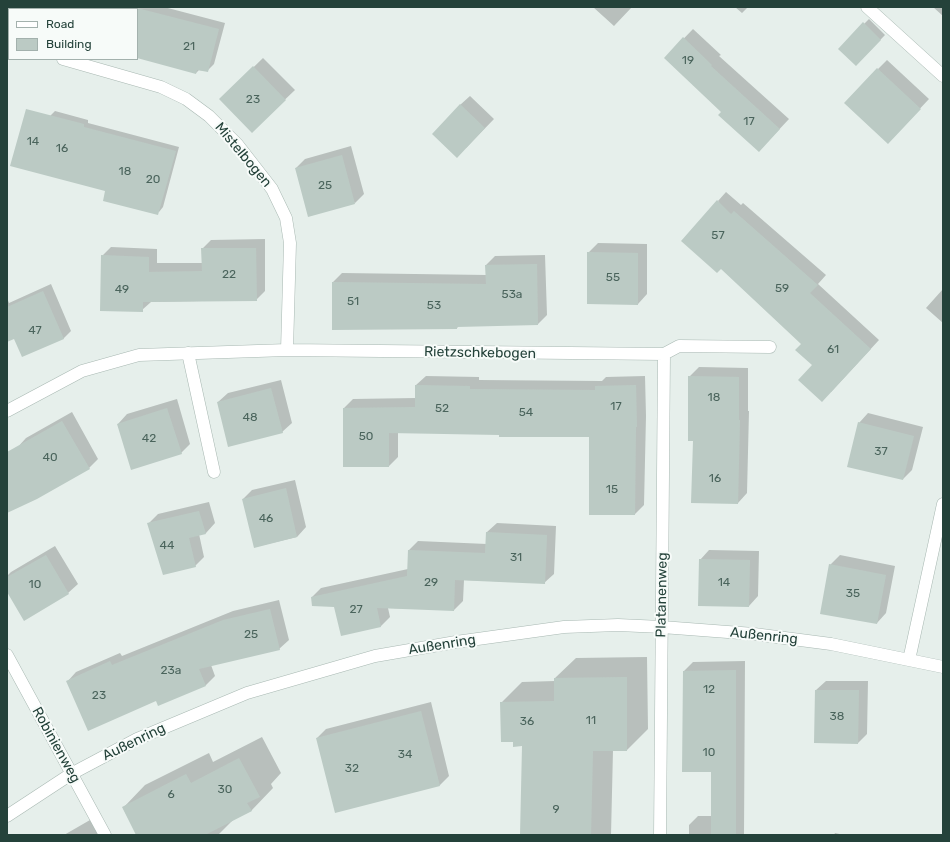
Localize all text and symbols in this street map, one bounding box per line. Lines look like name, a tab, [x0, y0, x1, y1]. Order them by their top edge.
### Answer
legend	[8, 8, 138, 60]
text: Road	[46, 17, 74, 31]
text: Building	[46, 37, 92, 51]
house number: 21	[183, 40, 195, 54]
house number: 19	[682, 54, 694, 68]
house number: 23	[246, 93, 260, 107]
house number: 17	[743, 115, 755, 129]
street label: Mistelbogen	[211, 119, 275, 191]
house number: 14	[27, 135, 39, 149]
house number: 16	[56, 142, 68, 156]
house number: 18	[119, 165, 131, 179]
house number: 20	[146, 173, 160, 187]
house number: 25	[318, 179, 332, 193]
house number: 57	[711, 229, 725, 243]
house number: 22	[222, 268, 236, 282]
house number: 55	[606, 271, 620, 285]
house number: 59	[775, 282, 789, 296]
house number: 49	[115, 283, 129, 297]
house number: 53a	[502, 288, 522, 302]
house number: 51	[347, 295, 359, 309]
house number: 53	[427, 299, 441, 313]
house number: 47	[28, 324, 42, 338]
house number: 61	[827, 343, 839, 357]
street label: Rietzschkebogen	[424, 344, 536, 362]
house number: 18	[708, 391, 720, 405]
house number: 17	[610, 400, 622, 414]
house number: 52	[435, 402, 449, 416]
house number: 54	[519, 406, 533, 420]
house number: 48	[242, 411, 258, 425]
house number: 50	[359, 430, 373, 444]
house number: 42	[142, 432, 156, 446]
house number: 37	[874, 445, 888, 459]
house number: 40	[42, 451, 58, 465]
house number: 16	[709, 472, 721, 486]
house number: 15	[606, 483, 618, 497]
house number: 46	[259, 512, 273, 526]
house number: 44	[160, 539, 174, 553]
house number: 31	[510, 551, 522, 565]
street label: Platanenweg	[653, 552, 671, 638]
house number: 29	[424, 576, 438, 590]
house number: 14	[718, 576, 730, 590]
house number: 10	[29, 578, 41, 592]
house number: 35	[846, 587, 860, 601]
house number: 27	[349, 603, 363, 617]
street label: Außenring	[729, 624, 799, 648]
house number: 25	[244, 628, 258, 642]
street label: Außenring	[407, 631, 477, 659]
house number: 23a	[161, 664, 181, 678]
house number: 12	[703, 683, 715, 697]
house number: 23	[92, 689, 106, 703]
street label: Robinienweg	[28, 704, 84, 786]
house number: 38	[830, 710, 844, 724]
house number: 11	[586, 714, 596, 728]
house number: 36	[520, 715, 534, 729]
street label: Außenring	[100, 720, 168, 764]
house number: 10	[703, 746, 715, 760]
house number: 34	[398, 748, 412, 762]
house number: 32	[345, 762, 359, 776]
house number: 30	[218, 783, 232, 797]
house number: 6	[167, 788, 175, 802]
house number: 9	[552, 803, 560, 817]

